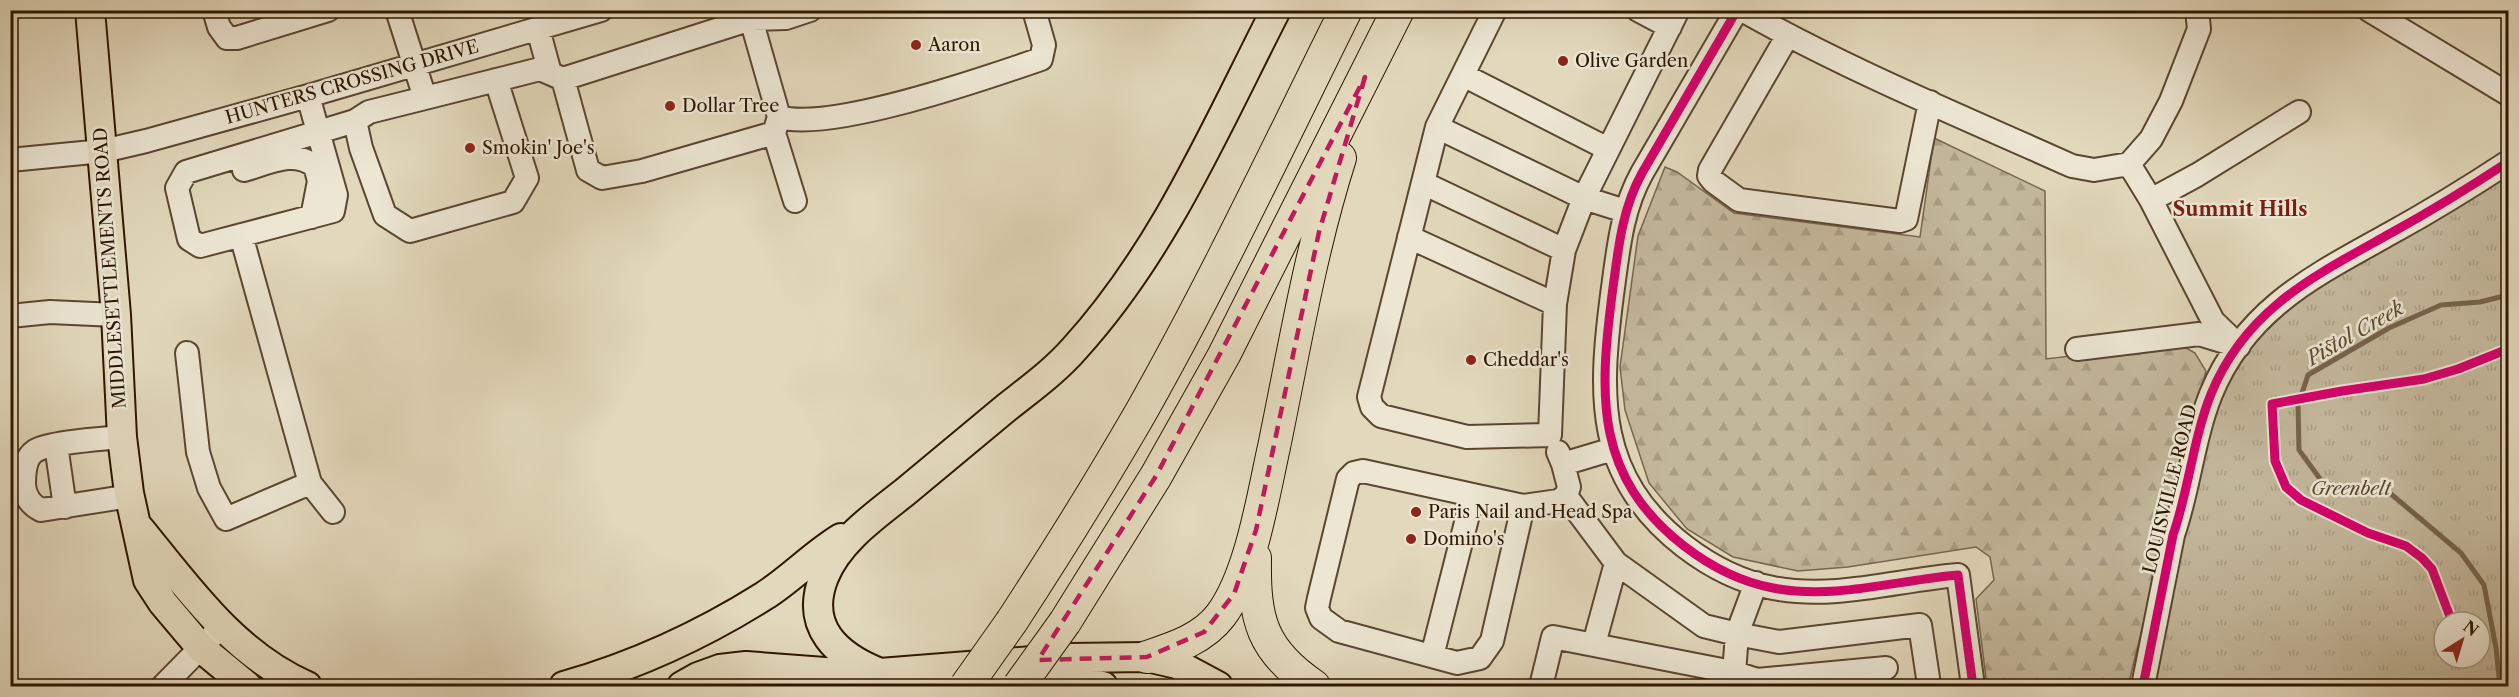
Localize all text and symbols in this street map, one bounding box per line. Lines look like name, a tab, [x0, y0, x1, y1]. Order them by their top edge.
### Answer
place label: Aaron	[927, 34, 981, 56]
street label: HUNTERS CROSSING DRIVE	[223, 35, 481, 129]
marker: Aaron	[909, 38, 923, 52]
place label: Olive Garden	[1575, 50, 1688, 72]
marker: Olive Garden	[1556, 54, 1570, 68]
place label: Dollar Tree	[682, 95, 779, 117]
marker: Dollar Tree	[663, 99, 677, 113]
street label: MIDDLESETTLEMENTS ROAD	[89, 127, 131, 409]
place label: Smokin' Joe's	[482, 137, 595, 159]
marker: Smokin' Joe's	[463, 141, 477, 155]
district label: Summit Hills	[2173, 197, 2307, 221]
water label: Pistol Creek	[2300, 295, 2408, 371]
place label: Cheddar's	[1483, 349, 1569, 371]
marker: Cheddar's	[1464, 353, 1478, 367]
street label: LOUISVILLE ROAD	[2138, 402, 2202, 576]
park label: Greenbelt	[2311, 478, 2393, 500]
place label: Paris Nail and Head Spa	[1428, 501, 1633, 523]
marker: Paris Nail and Head Spa	[1409, 505, 1423, 519]
place label: Domino's	[1423, 528, 1504, 550]
marker: Domino's	[1404, 532, 1418, 546]
north arrow	[2432, 610, 2492, 670]
text: N	[2459, 616, 2483, 640]

